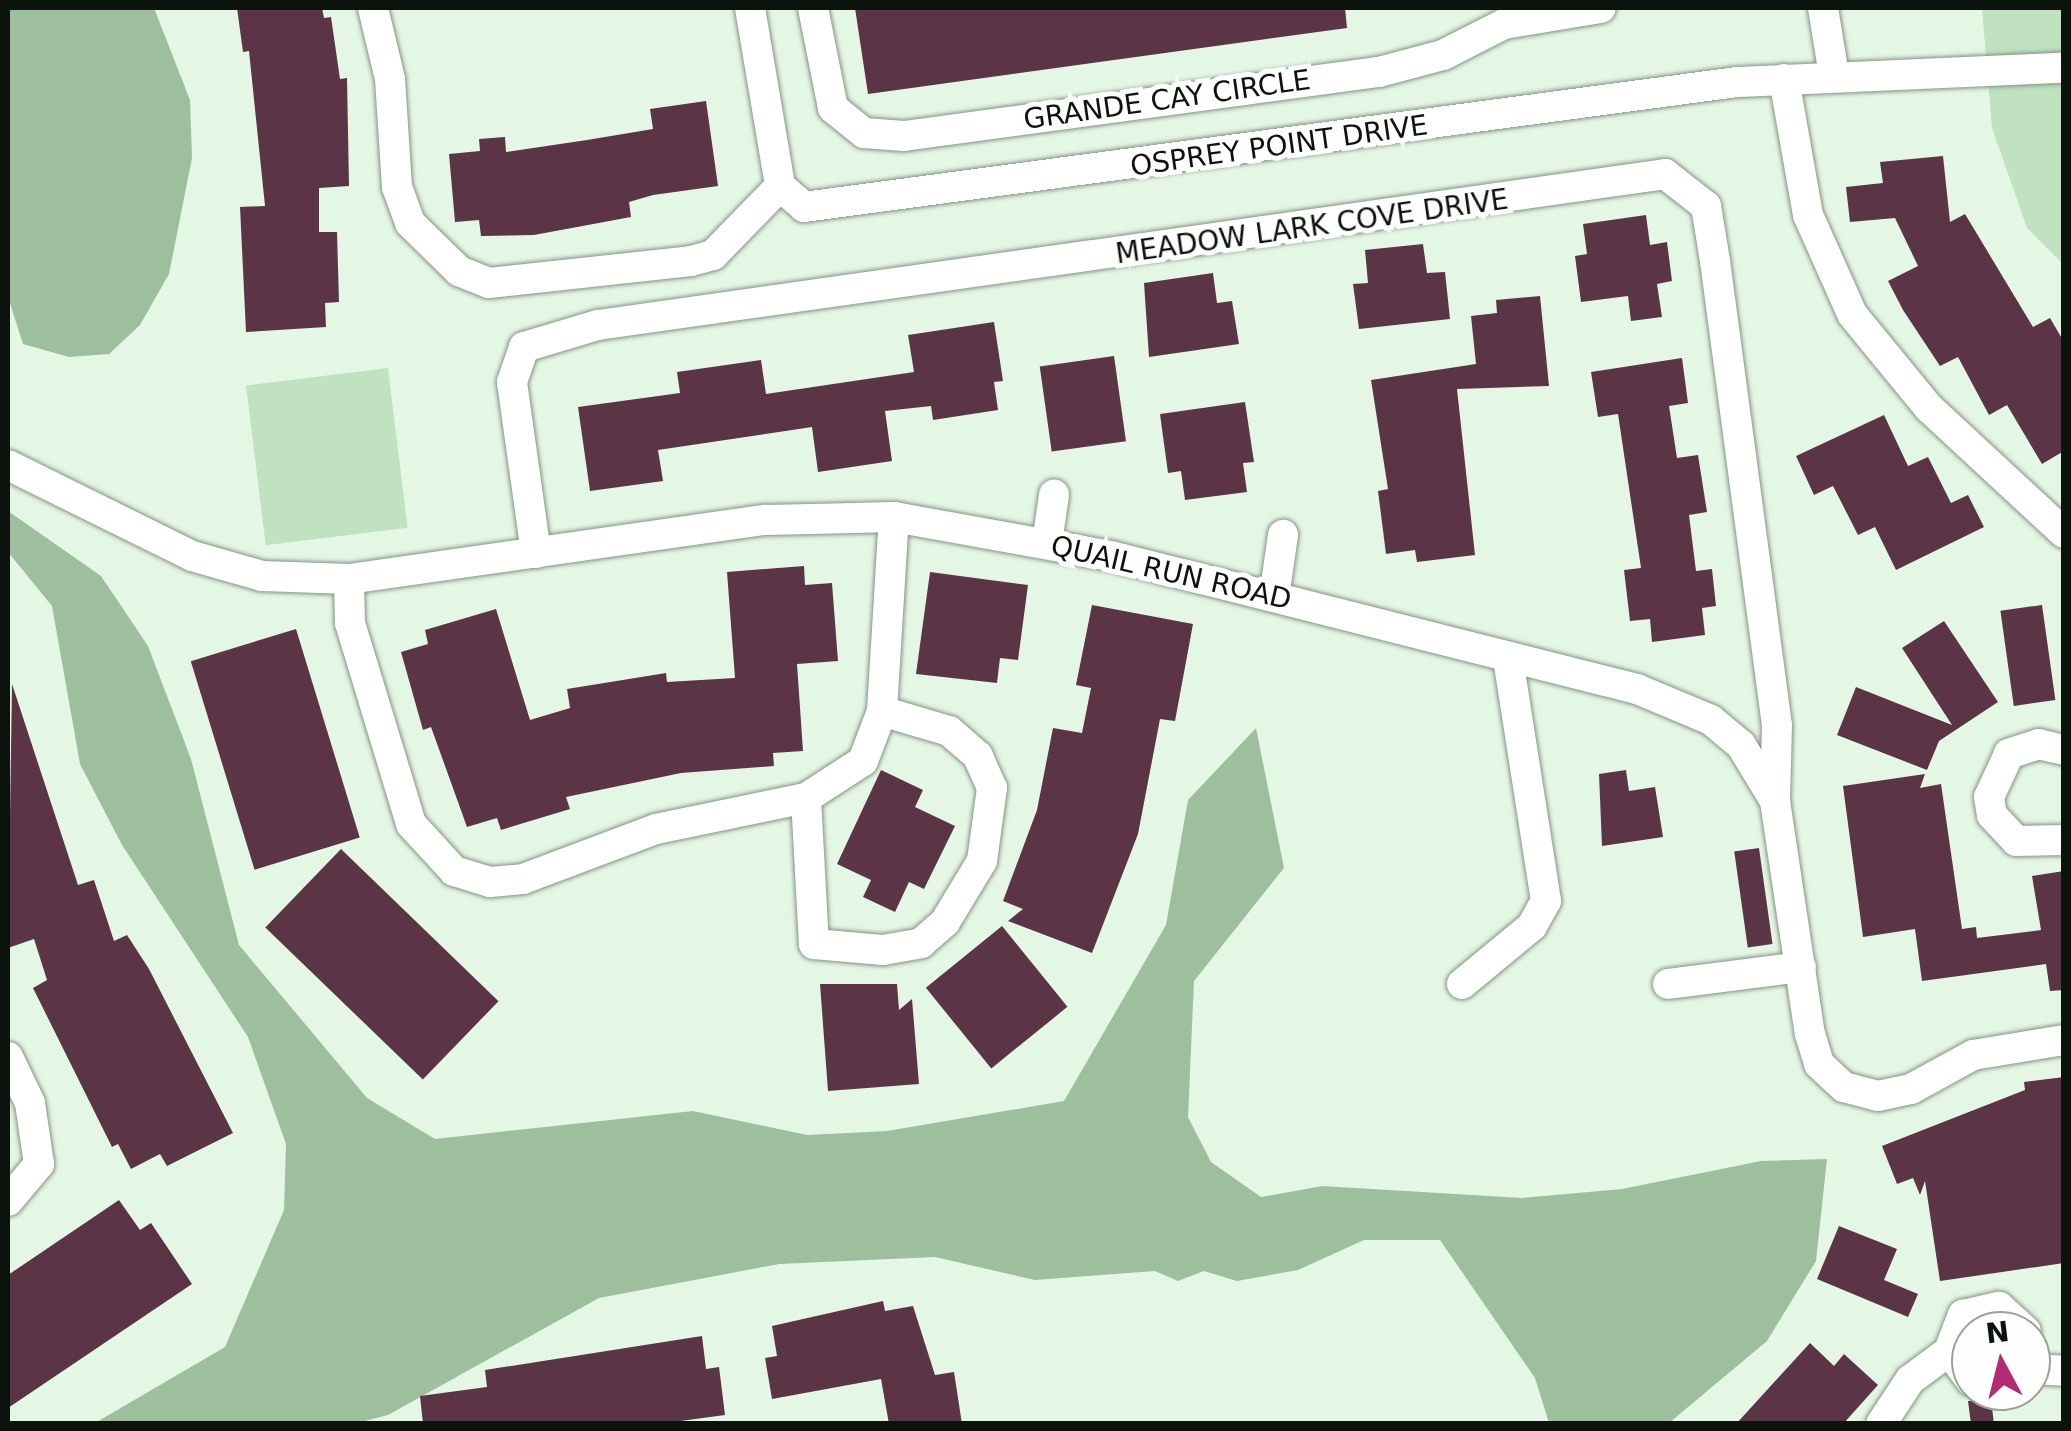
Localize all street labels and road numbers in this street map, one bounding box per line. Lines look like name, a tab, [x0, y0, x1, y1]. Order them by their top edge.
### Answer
street label: GRANDE CAY CIRCLE	[1021, 63, 1313, 137]
street label: OSPREY POINT DRIVE	[1128, 108, 1430, 184]
street label: MEADOW LARK COVE DRIVE	[1113, 183, 1511, 271]
street label: QUAIL RUN ROAD	[1047, 529, 1295, 617]

